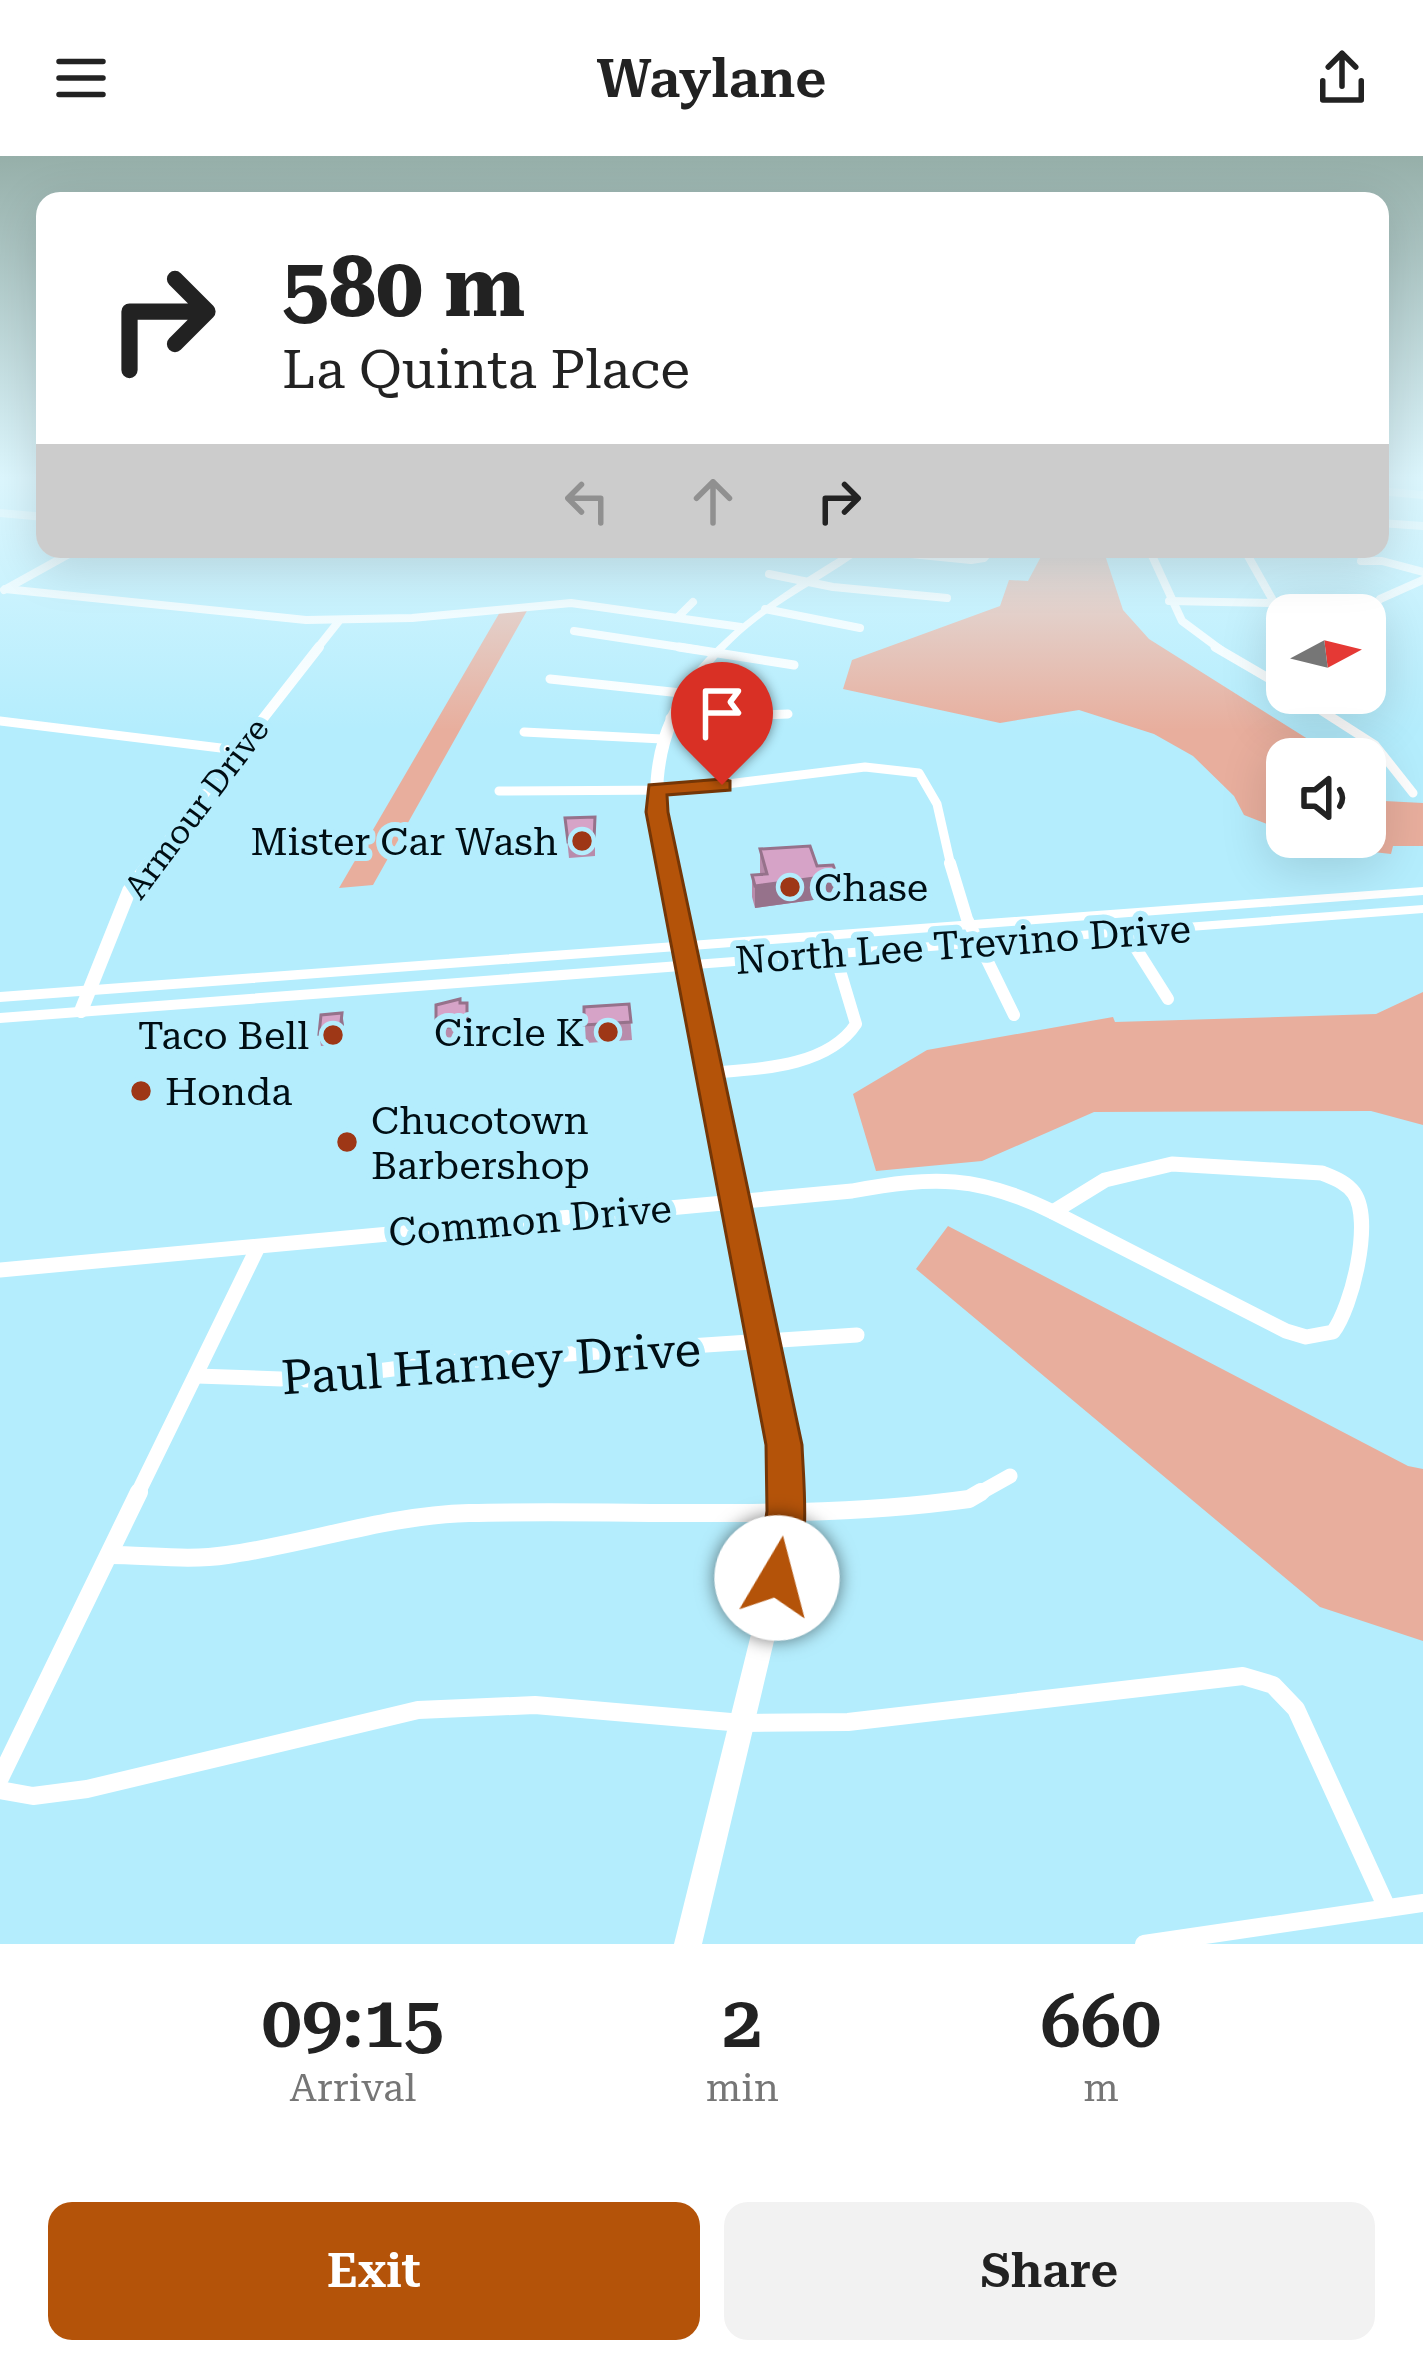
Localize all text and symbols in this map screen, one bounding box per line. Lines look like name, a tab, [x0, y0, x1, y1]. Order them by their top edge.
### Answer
icon: menu	[48, 45, 114, 111]
icon: share	[1309, 45, 1375, 111]
text: Waylane	[597, 47, 826, 110]
text: 580 m	[282, 238, 525, 336]
icon: right	[84, 240, 240, 396]
text: La Quinta Place	[282, 338, 690, 401]
icon: left	[554, 468, 620, 534]
icon: ahead	[680, 468, 746, 534]
icon: right	[806, 468, 872, 534]
north arrow	[1266, 594, 1386, 714]
map controls	[1266, 594, 1386, 858]
pin	[671, 662, 773, 785]
icon: arrive	[689, 680, 755, 746]
street label: Armour Drive	[116, 710, 277, 906]
button: sound	[1266, 738, 1386, 858]
place label: Mister Car Wash	[250, 819, 558, 865]
marker: Mister Car Wash	[569, 828, 595, 854]
place label: Chase	[814, 865, 928, 911]
marker: Chase	[777, 874, 803, 900]
street label: North Lee Trevino Drive	[734, 906, 1192, 984]
place label: Circle K	[434, 1010, 584, 1056]
place label: Taco Bell	[138, 1013, 309, 1059]
marker: Circle K	[595, 1019, 621, 1045]
marker: Taco Bell	[320, 1022, 346, 1048]
place label: Honda	[165, 1069, 292, 1115]
marker: Honda	[128, 1078, 154, 1104]
place label: Chucotown Barbershop	[371, 1098, 590, 1189]
marker: Chucotown Barbershop	[334, 1129, 360, 1155]
street label: Common Drive	[387, 1186, 674, 1256]
street label: Paul Harney Drive	[280, 1321, 703, 1407]
position arrow	[714, 1515, 840, 1641]
text: 09:15	[262, 1980, 444, 2065]
text: 2	[722, 1980, 762, 2065]
text: 660	[1040, 1980, 1161, 2065]
text: Arrival	[289, 2065, 416, 2111]
text: min	[706, 2065, 779, 2111]
text: m	[1083, 2065, 1119, 2111]
button: Exit	[48, 2202, 700, 2340]
button: Share	[724, 2202, 1375, 2340]

